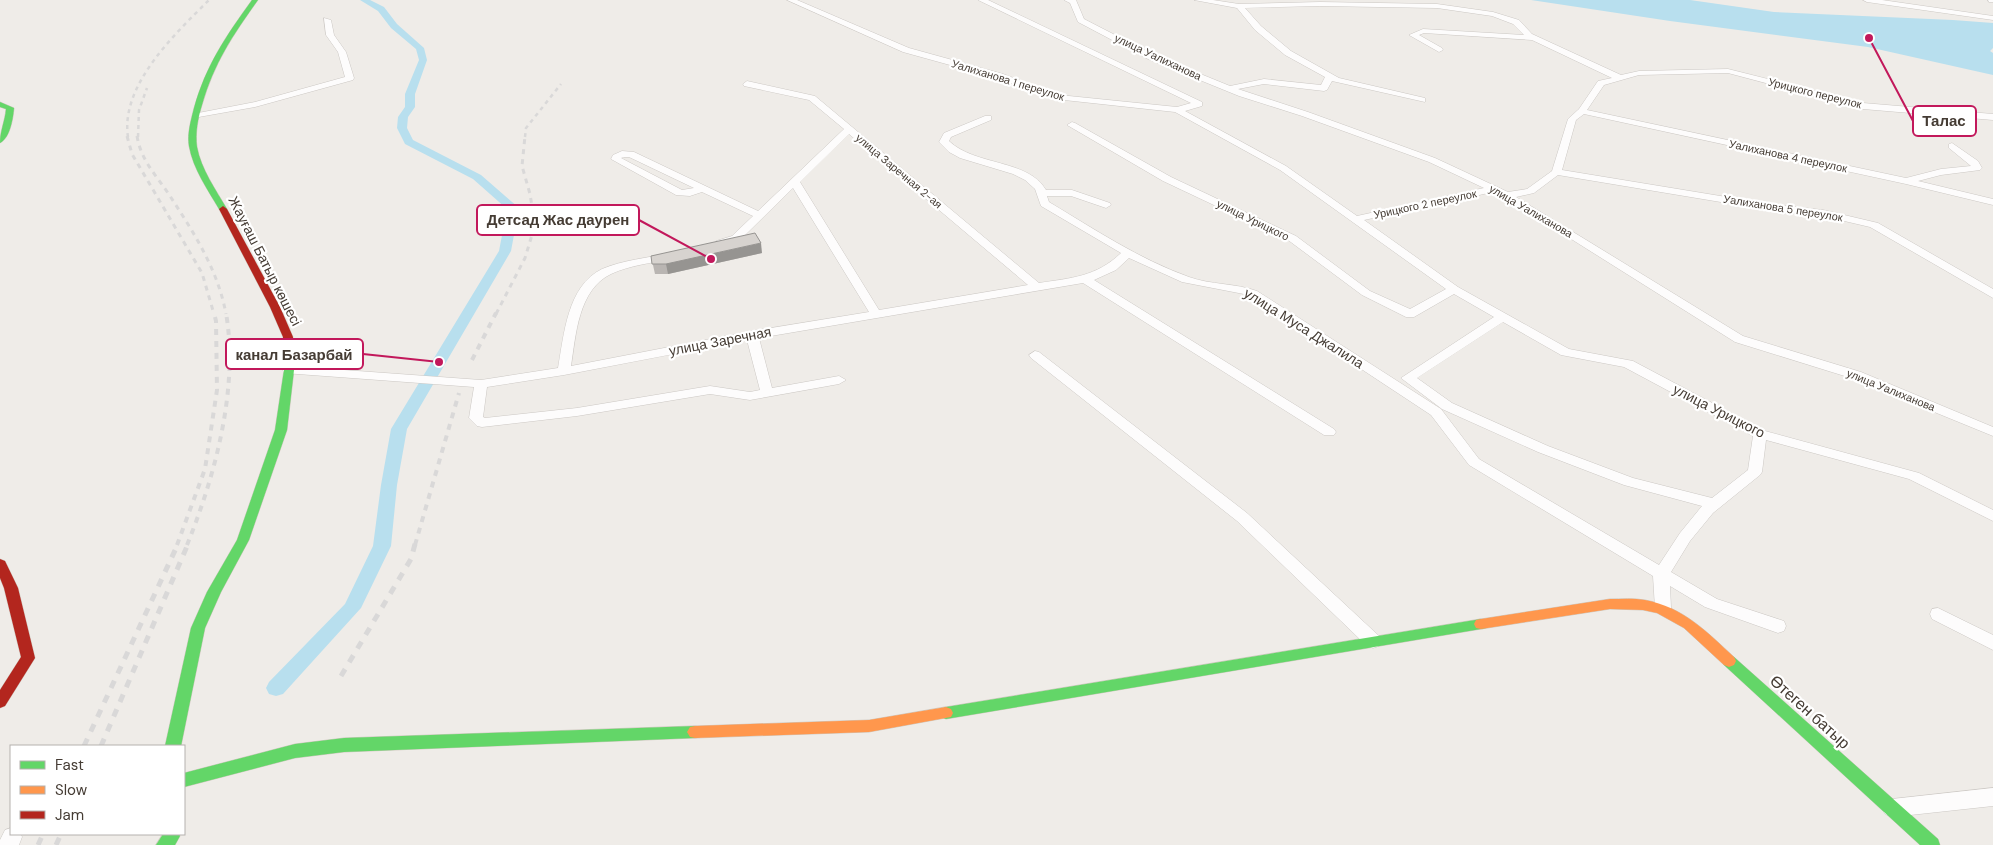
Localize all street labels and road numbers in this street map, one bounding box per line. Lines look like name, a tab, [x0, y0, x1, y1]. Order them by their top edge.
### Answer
street label: улица Уалиханова	[1112, 31, 1205, 84]
street label: Уалиханова 1 переулок	[950, 56, 1066, 104]
street label: Урицкого переулок	[1767, 75, 1863, 111]
street label: улица Заречная 2-ая	[853, 131, 945, 211]
street label: Уалиханова 4 переулок	[1728, 137, 1849, 175]
street label: улица Уалиханова	[1487, 181, 1576, 241]
street label: Урицкого 2 переулок	[1372, 186, 1478, 222]
street label: Уалиханова 5 переулок	[1722, 192, 1844, 224]
street label: Жауғаш Батыр көшесі	[224, 193, 306, 329]
street label: улица Урицкого	[1214, 196, 1292, 244]
street label: улица Муса Джалила	[1241, 284, 1367, 372]
street label: улица Заречная	[667, 322, 773, 360]
street label: улица Уалиханова	[1845, 366, 1938, 414]
street label: улица Урицкого	[1670, 380, 1768, 442]
street label: Өтеген батыр	[1765, 670, 1855, 754]

